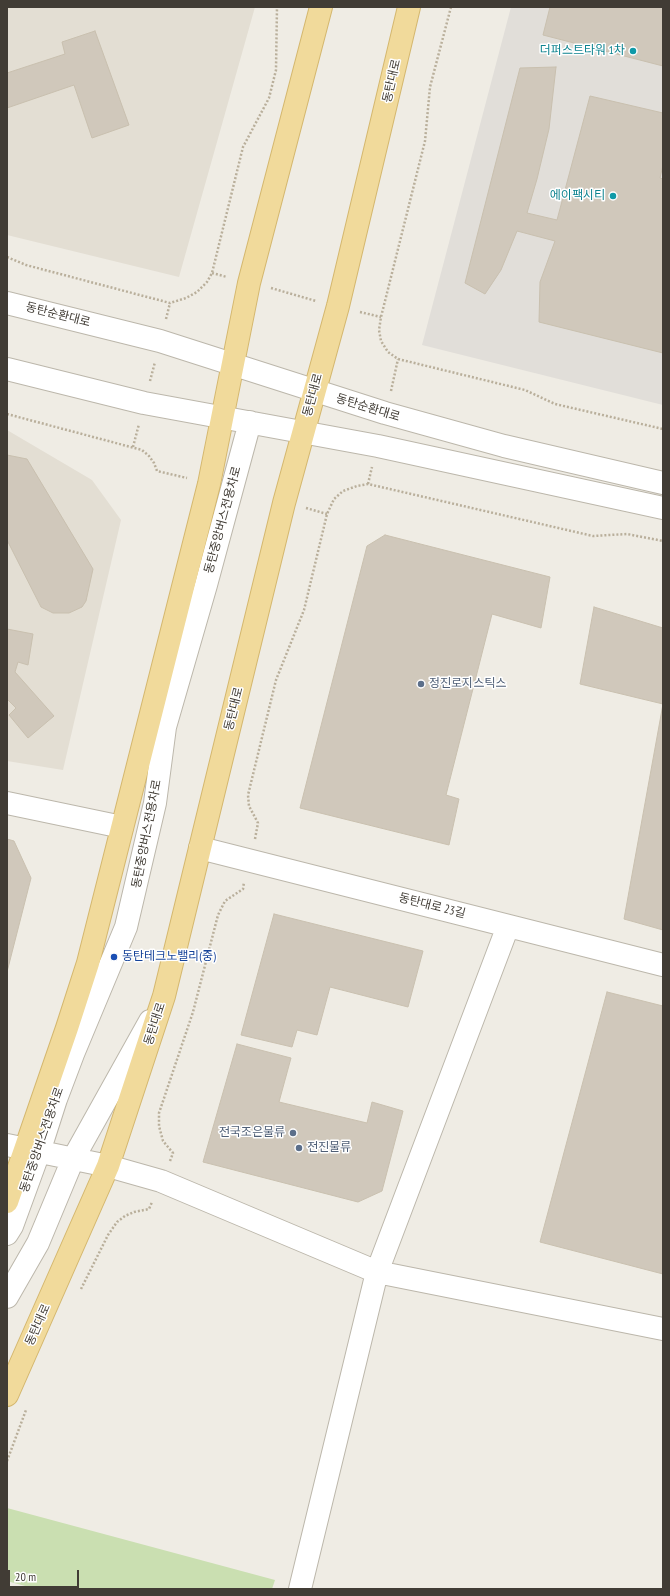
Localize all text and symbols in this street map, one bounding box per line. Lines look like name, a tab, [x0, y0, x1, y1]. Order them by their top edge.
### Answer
place label: 더퍼스트타워 1차	[540, 44, 625, 58]
marker: 더퍼스트타워 1차	[628, 46, 638, 56]
street label: 동탄대로	[380, 58, 404, 104]
place label: 에이팩시티	[550, 189, 605, 203]
marker: 에이팩시티	[608, 191, 618, 201]
street label: 동탄순환대로	[24, 300, 92, 330]
street label: 동탄대로	[300, 372, 326, 418]
street label: 동탄순환대로	[334, 391, 402, 425]
street label: 동탄중앙버스전용차로	[202, 465, 244, 575]
place label: 정진로지스틱스	[429, 677, 506, 691]
marker: 정진로지스틱스	[416, 679, 426, 689]
street label: 동탄대로	[222, 686, 246, 732]
street label: 동탄중앙버스전용차로	[129, 778, 165, 890]
street label: 동탄대로 23길	[397, 891, 467, 921]
place label: 동탄테크노밸리(중)	[122, 950, 216, 964]
marker: 동탄테크노밸리(중)	[109, 952, 119, 962]
street label: 동탄대로	[141, 1001, 169, 1047]
street label: 동탄중앙버스전용차로	[17, 1085, 67, 1195]
place label: 전국조은물류	[219, 1126, 285, 1140]
marker: 전국조은물류	[288, 1128, 298, 1138]
place label: 전진물류	[307, 1141, 351, 1155]
marker: 전진물류	[294, 1143, 304, 1153]
street label: 동탄대로	[22, 1302, 54, 1348]
scale bar	[10, 1562, 81, 1588]
text: 20 m	[15, 1569, 36, 1584]

